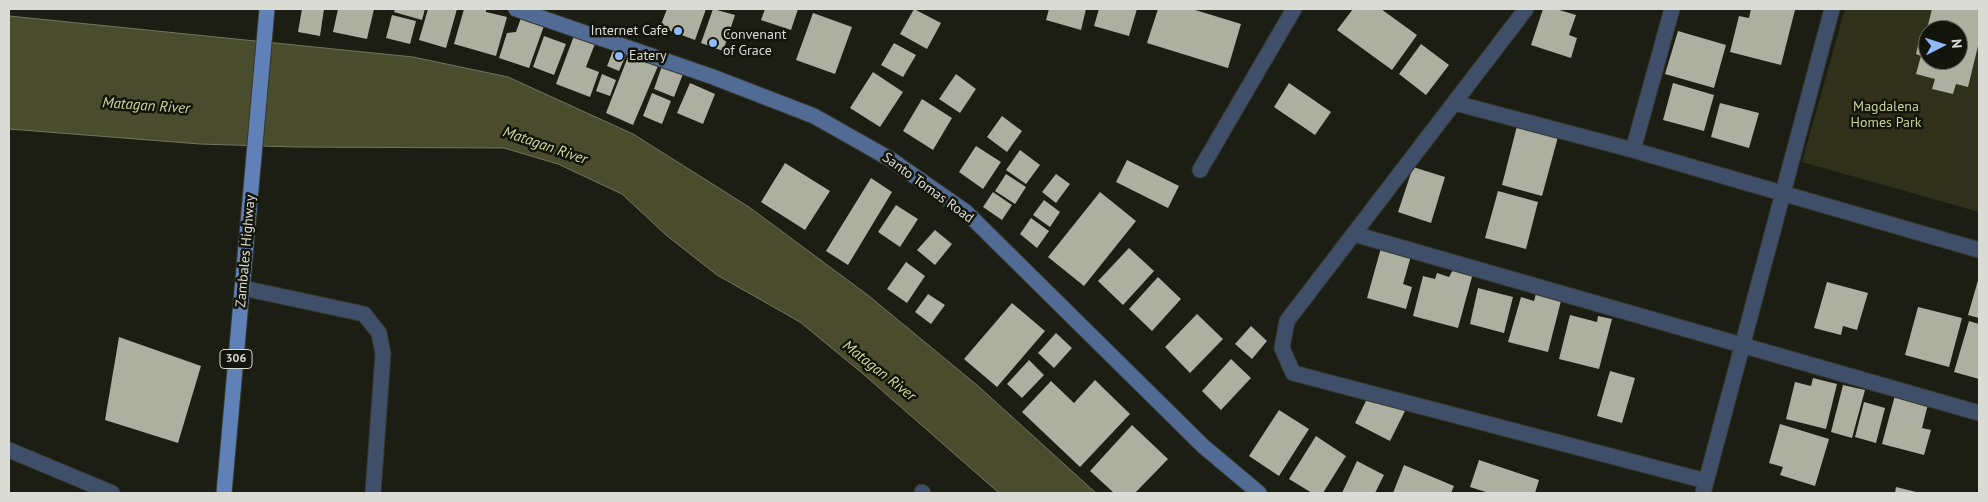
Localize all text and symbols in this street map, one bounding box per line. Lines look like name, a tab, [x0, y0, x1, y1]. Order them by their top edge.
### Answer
north arrow	[1918, 20, 1968, 70]
place label: Internet Cafe	[590, 23, 668, 39]
marker: Internet Cafe	[672, 25, 684, 37]
place label: Convenant of Grace	[723, 27, 786, 59]
marker: Convenant of Grace	[707, 37, 719, 49]
text: N	[1948, 38, 1966, 49]
place label: Eatery	[629, 48, 666, 64]
marker: Eatery	[613, 50, 625, 62]
water label: Matagan River	[102, 94, 190, 118]
park label: Magdalena Homes Park	[1851, 99, 1921, 132]
water label: Matagan River	[501, 123, 589, 169]
street label: Santo Tomas Road	[879, 149, 977, 227]
street label: Zambales Highway	[233, 194, 259, 308]
water label: Matagan River	[839, 337, 919, 405]
road number: 306	[220, 349, 252, 368]

